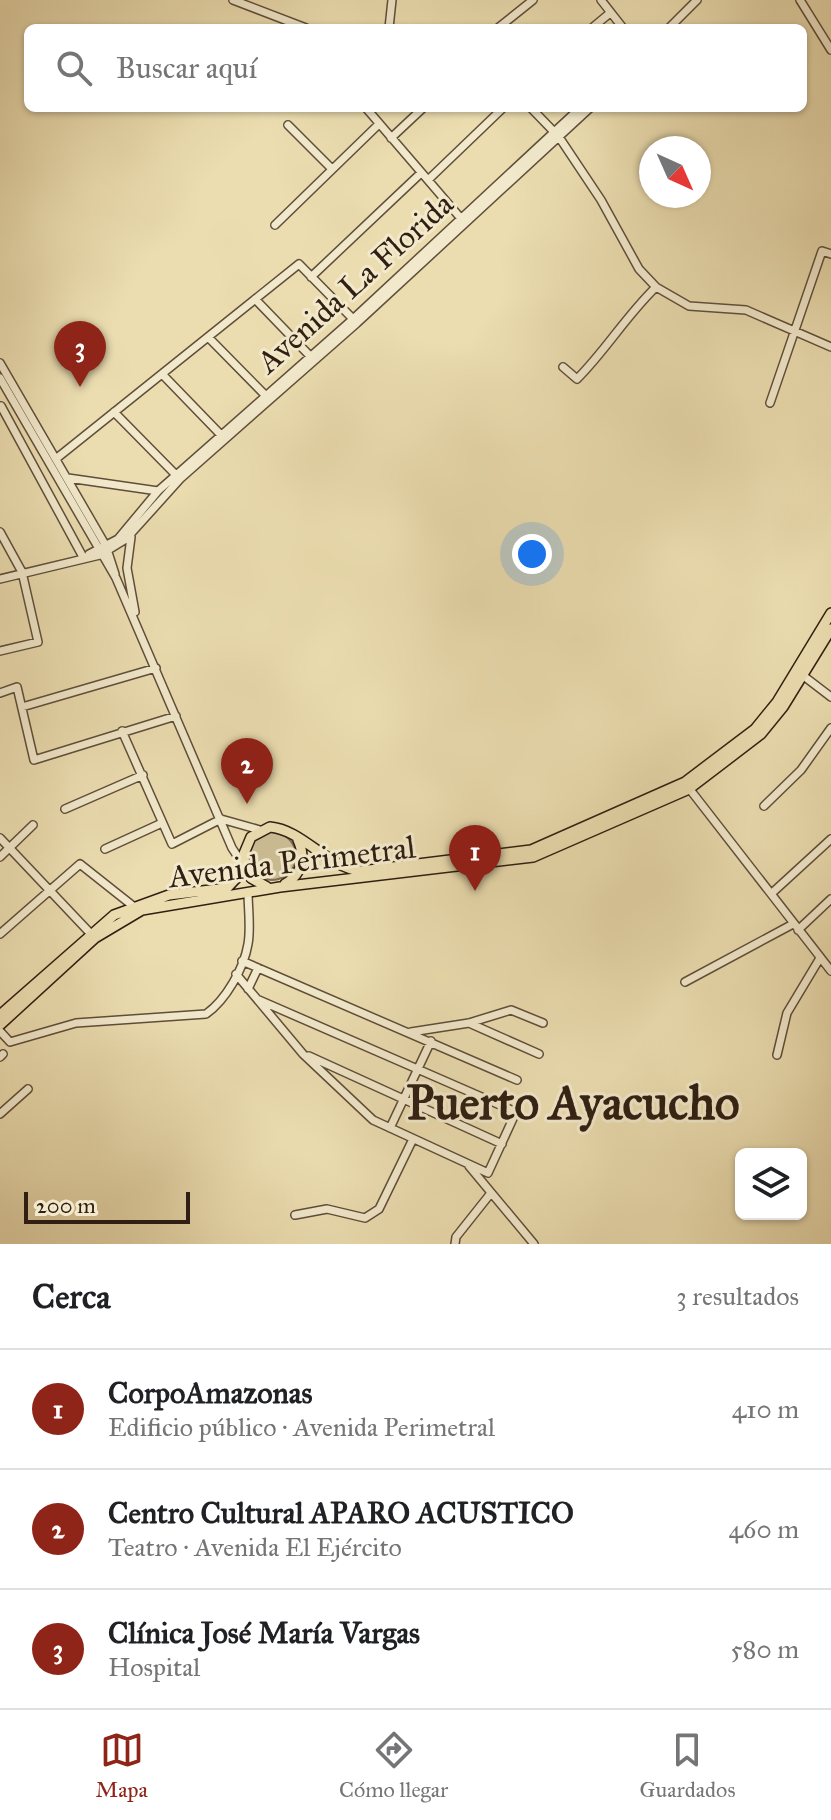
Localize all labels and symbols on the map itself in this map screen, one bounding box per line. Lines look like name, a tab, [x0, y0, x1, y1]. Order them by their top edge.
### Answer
north arrow	[639, 136, 711, 208]
street label: Avenida La Florida	[247, 184, 462, 383]
pin: 3	[54, 321, 106, 387]
your location	[512, 534, 552, 574]
pin: 2	[221, 738, 273, 804]
pin: 1	[449, 825, 501, 891]
street label: Avenida Perimetral	[164, 827, 418, 897]
district label: Puerto Ayacucho	[406, 1073, 740, 1132]
scale bar	[24, 1188, 190, 1224]

